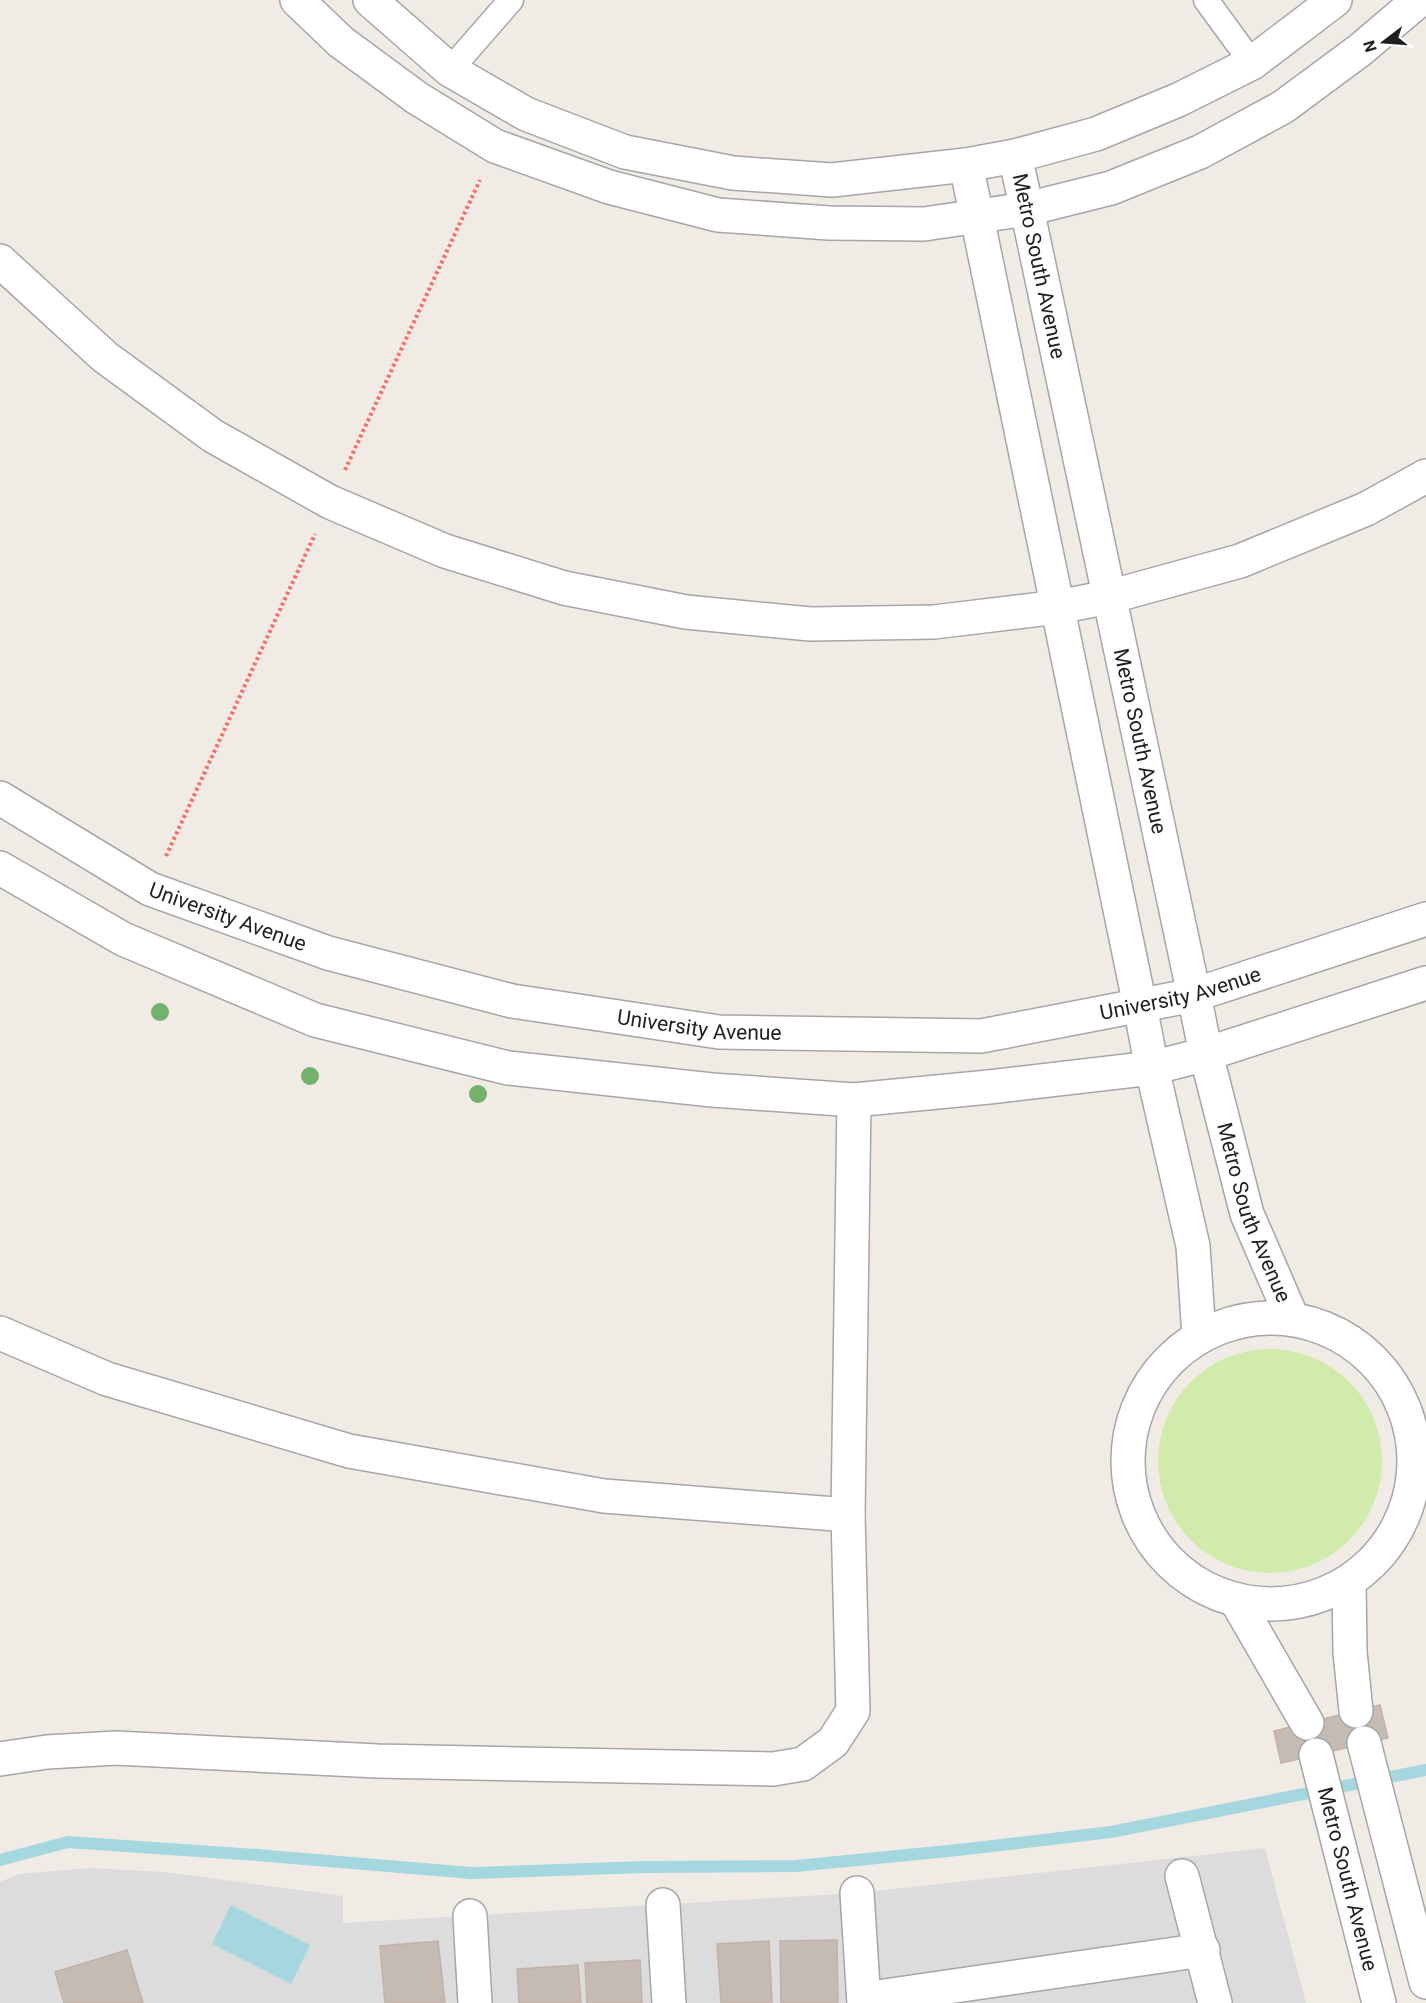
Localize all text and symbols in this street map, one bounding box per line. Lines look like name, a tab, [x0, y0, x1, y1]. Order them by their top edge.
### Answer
north arrow	[1354, 12, 1414, 72]
text: N	[1359, 38, 1381, 54]
street label: Metro South Avenue	[1008, 171, 1070, 361]
street label: Metro South Avenue	[1109, 646, 1171, 836]
street label: University Avenue	[146, 878, 310, 956]
street label: University Avenue	[1098, 962, 1264, 1025]
street label: University Avenue	[616, 1005, 782, 1045]
street label: Metro South Avenue	[1212, 1120, 1296, 1306]
street label: Metro South Avenue	[1313, 1785, 1382, 1974]

